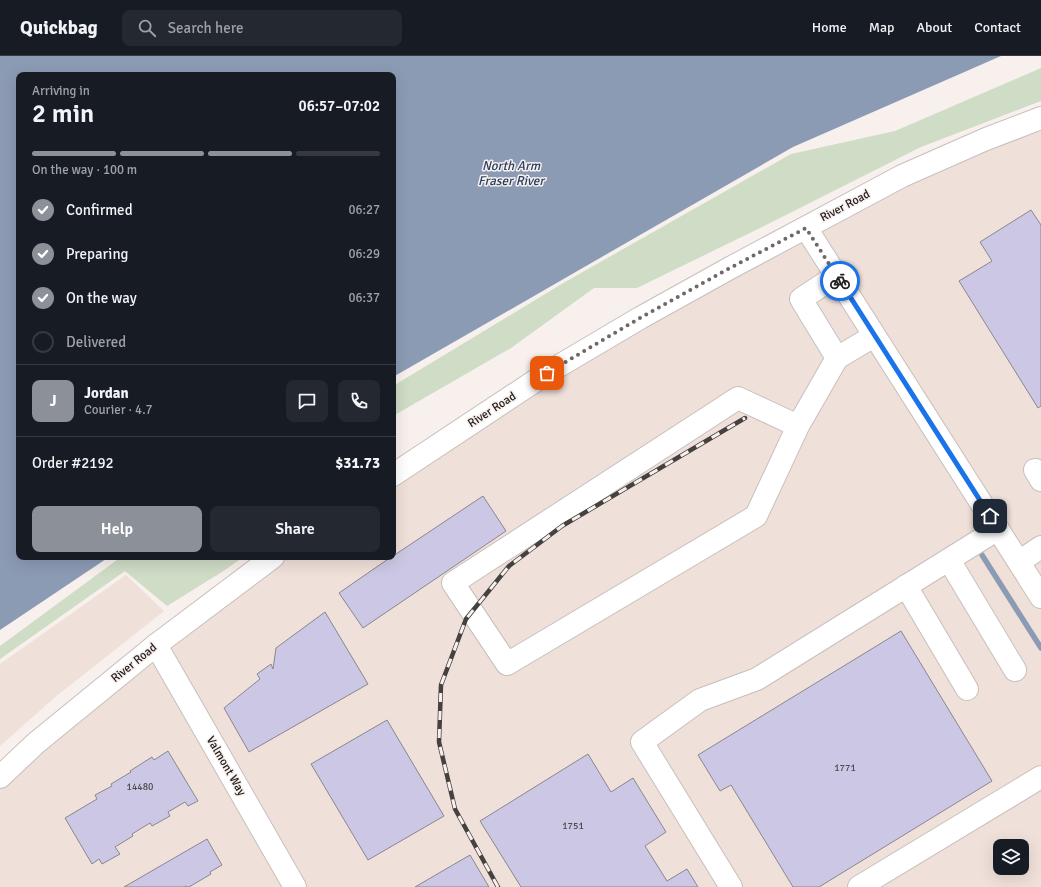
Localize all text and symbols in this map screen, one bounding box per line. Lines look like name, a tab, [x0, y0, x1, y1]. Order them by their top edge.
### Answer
search box	[122, 10, 402, 46]
text: Quickbag	[20, 16, 98, 40]
icon: search	[136, 17, 158, 39]
text: Search here	[168, 19, 243, 37]
text: Home	[812, 19, 847, 36]
text: Map	[869, 19, 894, 36]
text: About	[916, 19, 952, 36]
text: Contact	[974, 19, 1021, 36]
text: Arriving in	[32, 83, 90, 99]
text: 06:57–07:02	[299, 97, 380, 115]
text: 2 min	[32, 98, 94, 130]
water label: North Arm Fraser River	[478, 158, 546, 189]
text: On the way · 100 m	[32, 162, 137, 178]
street label: River Road	[817, 187, 873, 225]
icon: check	[32, 199, 54, 221]
text: Confirmed	[66, 201, 133, 219]
text: 06:27	[348, 202, 380, 218]
icon: check	[32, 243, 54, 265]
text: Preparing	[66, 245, 129, 263]
text: 06:29	[348, 246, 380, 262]
courier	[820, 261, 860, 301]
icon: bike	[829, 270, 851, 292]
icon: check	[32, 287, 54, 309]
text: On the way	[66, 289, 137, 307]
text: 06:37	[348, 290, 380, 306]
text: Delivered	[66, 333, 126, 351]
pin	[530, 356, 564, 390]
icon: bag	[536, 362, 558, 384]
button: chat	[286, 380, 328, 422]
button: phone	[338, 380, 380, 422]
text: Jordan	[84, 384, 129, 402]
street label: River Road	[465, 389, 519, 431]
text: J	[49, 392, 57, 410]
text: Courier · 4.7	[84, 402, 153, 418]
text: Order #2192	[32, 454, 114, 472]
text: $31.73	[335, 454, 380, 472]
pin	[973, 499, 1007, 533]
icon: home	[979, 505, 1001, 527]
button: Help	[32, 506, 202, 552]
button: Share	[210, 506, 380, 552]
street label: River Road	[108, 640, 160, 686]
street label: Valmont Way	[203, 733, 249, 799]
house number: 1771	[834, 762, 856, 774]
house number: 14480	[126, 781, 154, 793]
house number: 1751	[562, 820, 584, 832]
map controls	[993, 839, 1029, 875]
button: layers	[993, 839, 1029, 875]

